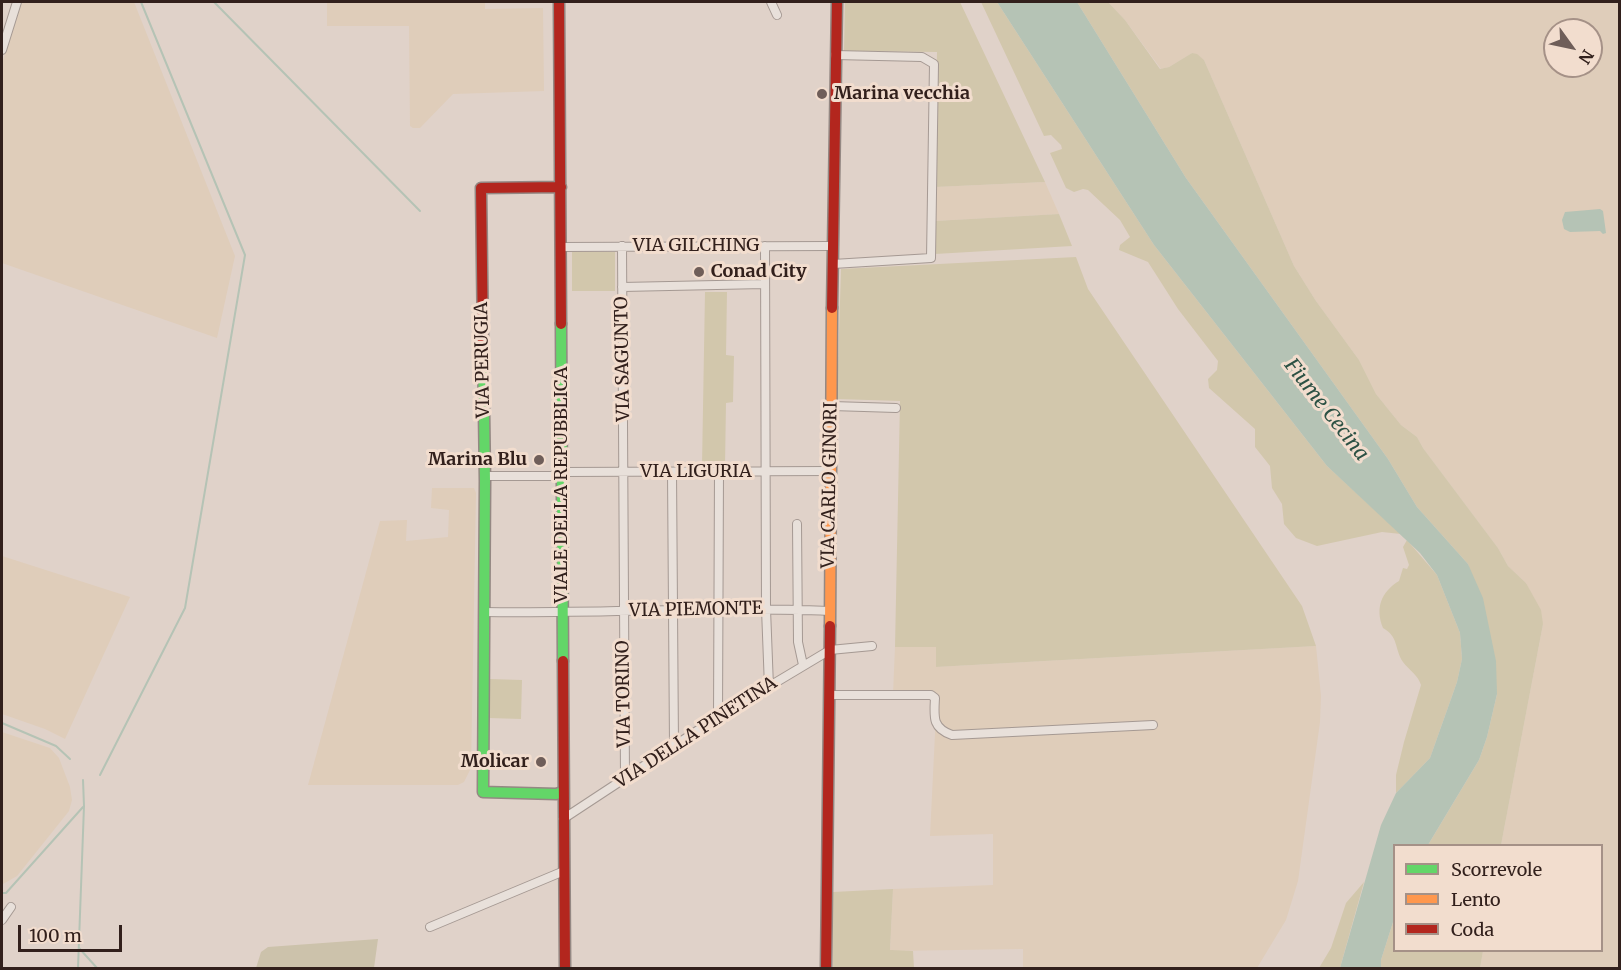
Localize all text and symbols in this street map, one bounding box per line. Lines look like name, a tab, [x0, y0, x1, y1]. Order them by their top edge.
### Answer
north arrow	[1543, 18, 1603, 78]
text: N	[1575, 46, 1598, 67]
place label: Marina vecchia	[834, 83, 970, 105]
marker: Marina vecchia	[815, 87, 829, 101]
street label: VIA GILCHING	[633, 235, 759, 257]
place label: Conad City	[711, 261, 807, 283]
marker: Conad City	[692, 265, 706, 279]
street label: VIA SAGUNTO	[611, 296, 635, 422]
street label: VIA PERUGIA	[471, 302, 495, 418]
water label: Fiume Cecina	[1279, 354, 1373, 466]
street label: VIALE DELLA REPUBBLICA	[551, 367, 573, 603]
street label: VIA CARLO GINORI	[818, 401, 842, 569]
place label: Marina Blu	[428, 449, 527, 471]
marker: Marina Blu	[532, 453, 546, 467]
street label: VIA LIGURIA	[640, 461, 752, 483]
street label: VIA PIEMONTE	[629, 598, 763, 622]
street label: VIA TORINO	[612, 640, 636, 748]
street label: VIA DELLA PINETINA	[611, 672, 781, 794]
place label: Molicar	[461, 751, 529, 773]
marker: Molicar	[534, 755, 548, 769]
legend	[1393, 844, 1603, 952]
text: Scorrevole	[1451, 858, 1542, 881]
text: Lento	[1451, 888, 1501, 911]
scale bar	[21, 913, 124, 951]
text: Coda	[1451, 918, 1494, 941]
text: 100 m	[29, 924, 82, 947]

